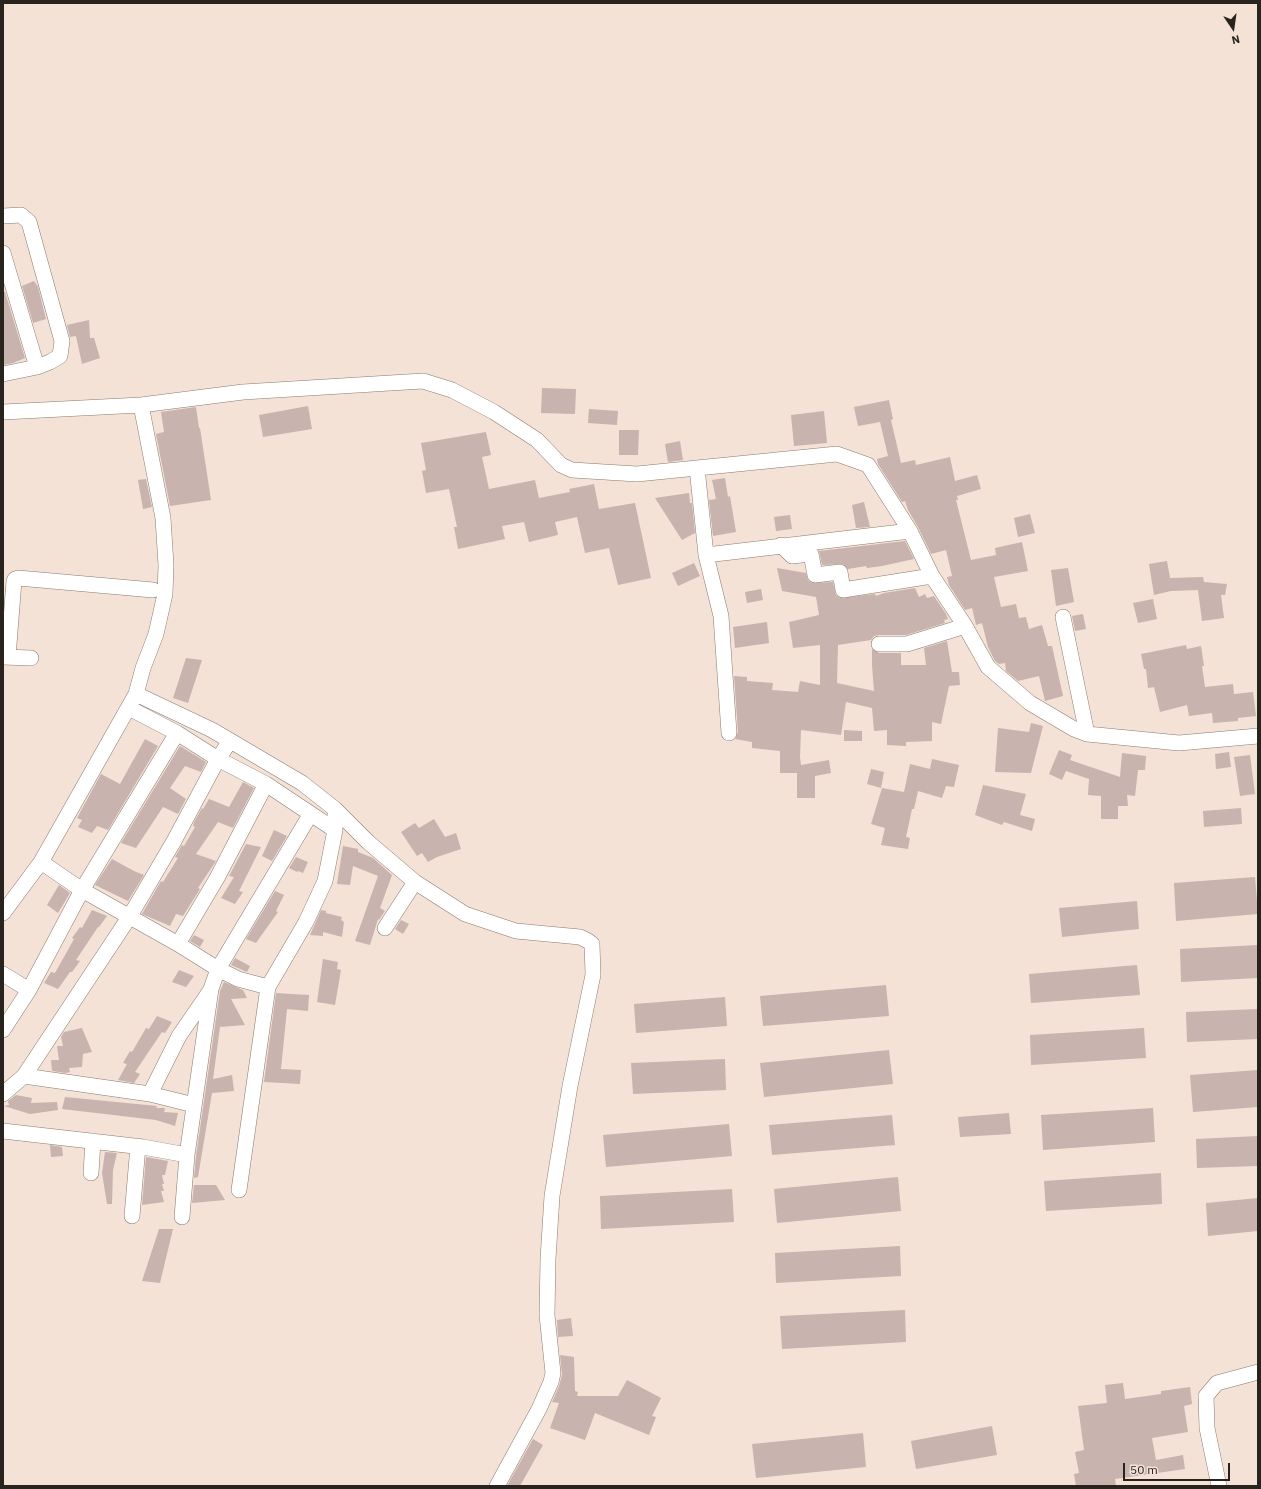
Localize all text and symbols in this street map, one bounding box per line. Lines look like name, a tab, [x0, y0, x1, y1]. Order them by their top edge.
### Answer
north arrow	[1213, 8, 1253, 48]
text: N	[1230, 32, 1241, 47]
scale bar	[1125, 1455, 1232, 1481]
text: 50 m	[1130, 1462, 1158, 1477]

